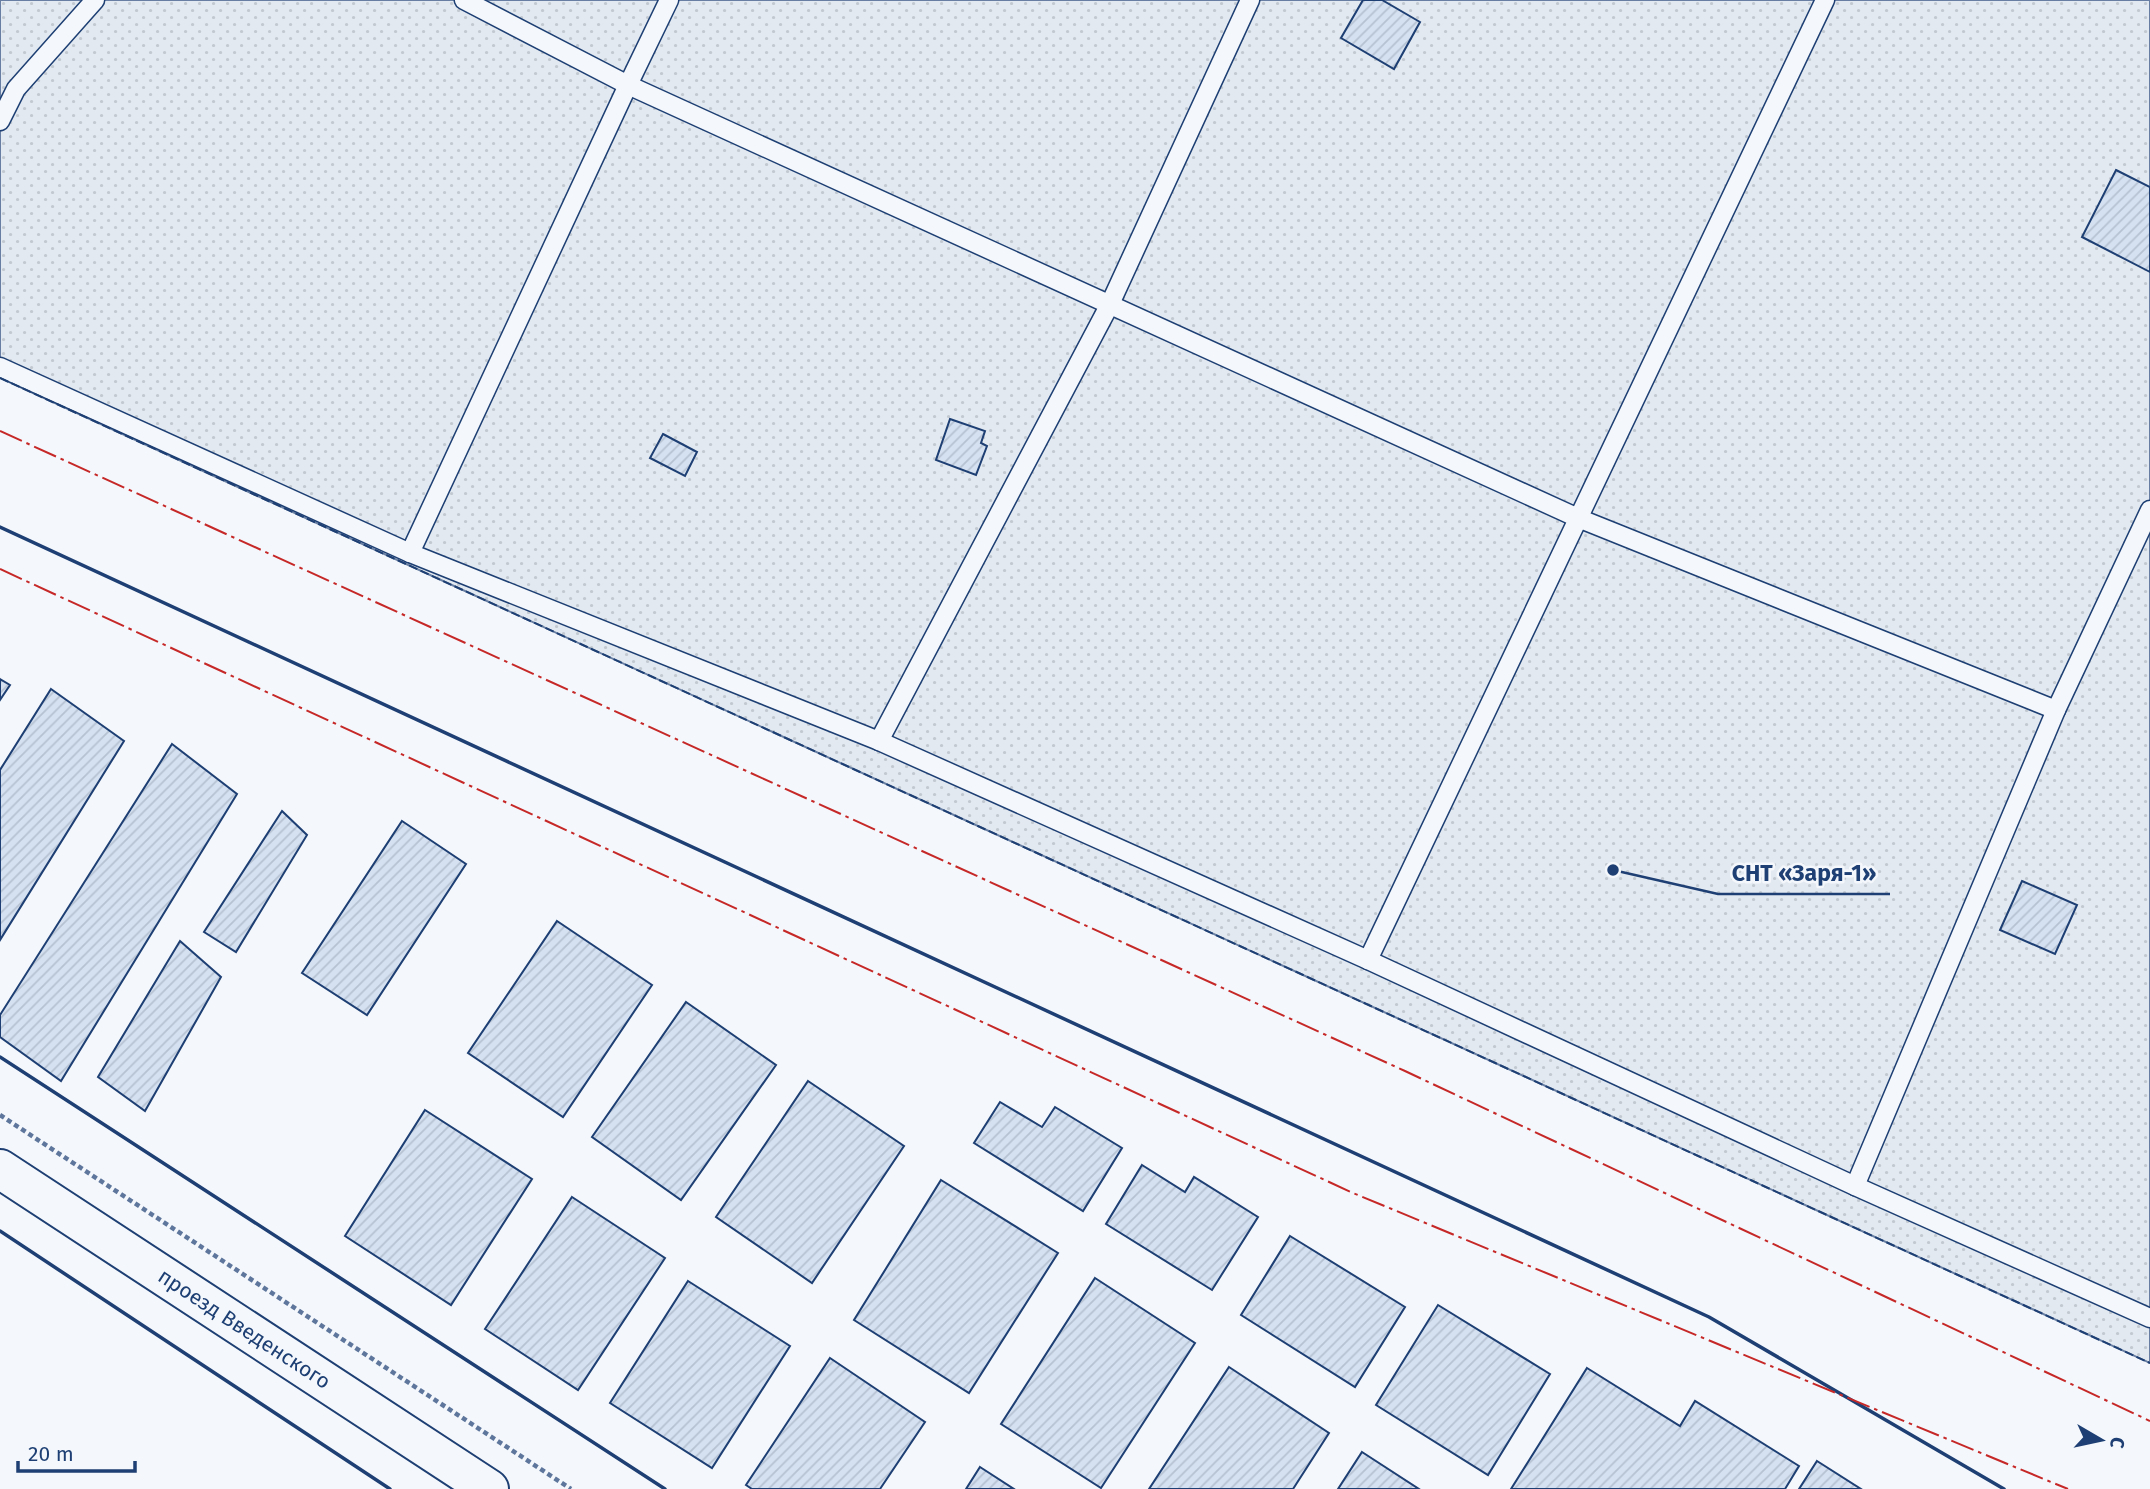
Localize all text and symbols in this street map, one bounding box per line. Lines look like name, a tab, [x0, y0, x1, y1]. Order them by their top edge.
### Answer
callout: СНТ «Заря-1»	[1718, 850, 1890, 894]
text: СНТ «Заря-1»	[1732, 859, 1876, 887]
street label: проезд Введенского	[153, 1263, 335, 1395]
north arrow	[2066, 1405, 2136, 1475]
scale bar	[18, 1430, 135, 1474]
text: С	[2105, 1435, 2130, 1450]
text: 20 m	[28, 1441, 74, 1467]

